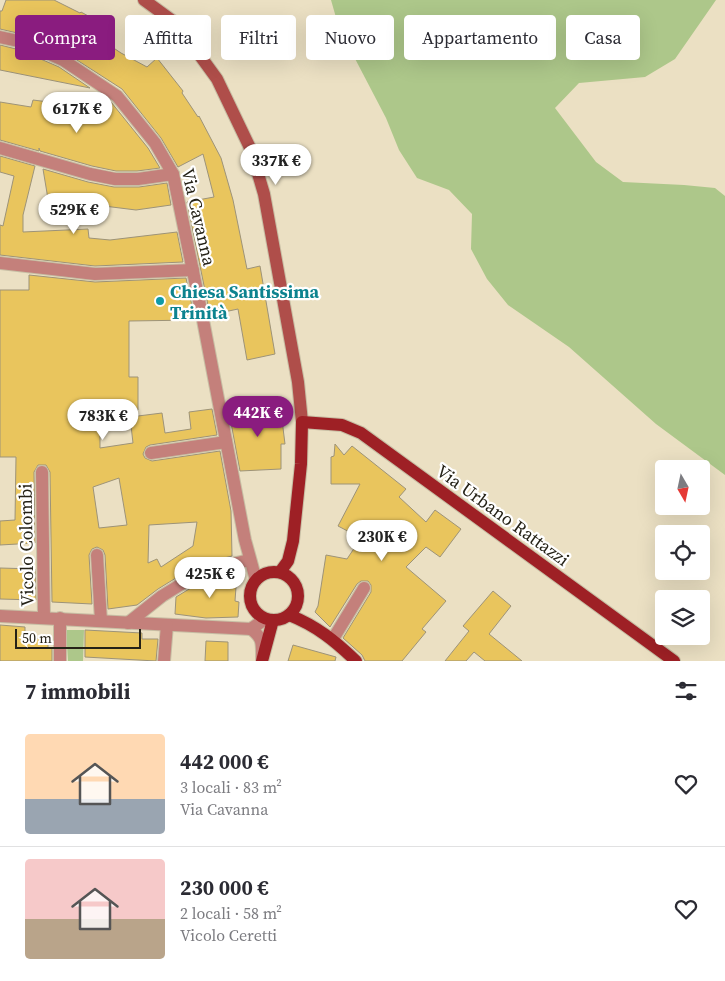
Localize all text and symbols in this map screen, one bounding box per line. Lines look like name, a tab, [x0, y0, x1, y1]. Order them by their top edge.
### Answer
chip: Compra	[15, 15, 115, 60]
chip: Affitta	[125, 15, 211, 60]
chip: Filtri	[221, 15, 296, 60]
chip: Nuovo	[306, 15, 394, 60]
chip: Appartamento	[404, 15, 556, 60]
chip: Casa	[566, 15, 640, 60]
pin: 617K €	[36, 92, 118, 134]
text: 617K €	[52, 97, 102, 119]
pin: 337K €	[235, 144, 317, 186]
text: 337K €	[251, 149, 301, 171]
street label: Via Cavanna	[176, 166, 223, 269]
pin: 529K €	[33, 192, 115, 235]
text: 529K €	[49, 198, 99, 220]
place label: Chiesa Santissima Trinità	[170, 279, 319, 325]
marker: Chiesa Santissima Trinità	[154, 295, 166, 307]
pin: 442K €	[217, 396, 299, 438]
pin: 783K €	[62, 398, 144, 441]
text: 442K €	[233, 401, 283, 423]
text: 783K €	[78, 404, 128, 426]
street label: Via Urbano Rattazzi	[432, 458, 574, 572]
north arrow	[655, 460, 710, 515]
map controls	[655, 460, 710, 645]
street label: Vicolo Colombi	[12, 483, 40, 607]
pin: 230K €	[341, 520, 423, 562]
text: 230K €	[357, 525, 407, 547]
button: locate	[655, 525, 710, 580]
pin: 425K €	[169, 556, 251, 599]
text: 425K €	[185, 562, 235, 584]
button: layers	[655, 590, 710, 645]
scale bar	[15, 626, 141, 649]
text: 50 m	[22, 628, 52, 648]
text: 7 immobili	[25, 677, 130, 706]
icon: filters	[672, 677, 700, 705]
text: 442 000 €	[180, 747, 269, 776]
icon: home	[65, 754, 125, 814]
icon: heart	[672, 770, 700, 798]
text: 3 locali · 83 m²	[180, 776, 282, 798]
text: Via Cavanna	[180, 798, 268, 820]
text: 230 000 €	[180, 873, 269, 902]
icon: home	[65, 879, 125, 939]
icon: heart	[672, 895, 700, 923]
text: 2 locali · 58 m²	[180, 902, 282, 924]
text: Vicolo Ceretti	[180, 924, 277, 946]

